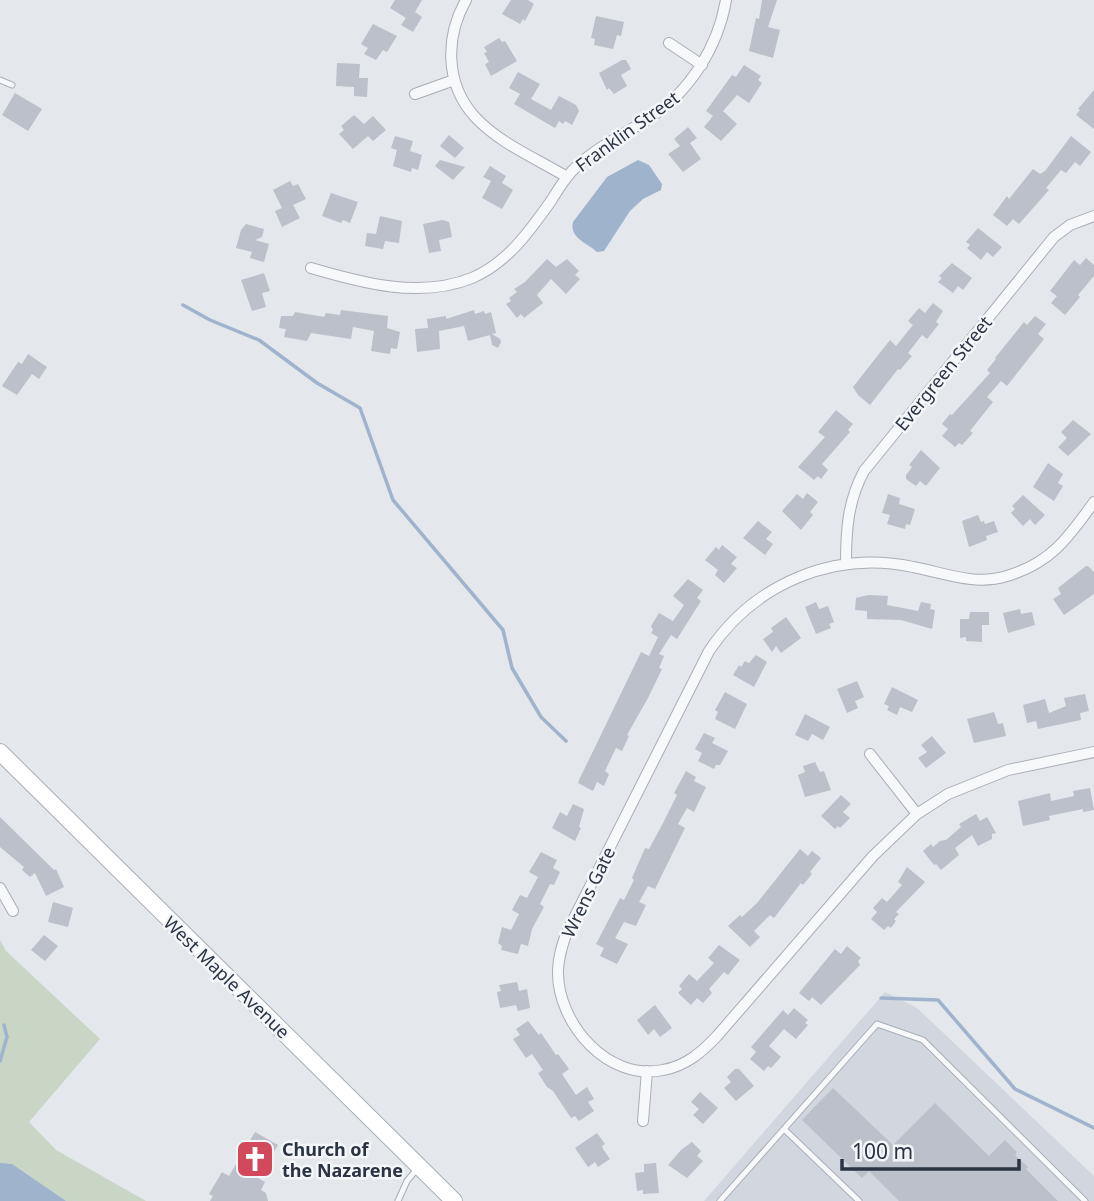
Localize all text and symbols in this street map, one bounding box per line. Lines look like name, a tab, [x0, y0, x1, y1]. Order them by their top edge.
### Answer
street label: Franklin Street	[570, 85, 684, 177]
street label: Evergreen Street	[889, 310, 997, 435]
street label: Wrens Gate	[556, 843, 620, 941]
street label: West Maple Avenue	[159, 911, 295, 1043]
scale bar	[842, 1128, 1019, 1172]
place label: Church of the Nazarene	[282, 1137, 403, 1182]
text: 100 m	[852, 1137, 913, 1165]
church icon: Church of the Nazarene	[234, 1138, 276, 1180]

